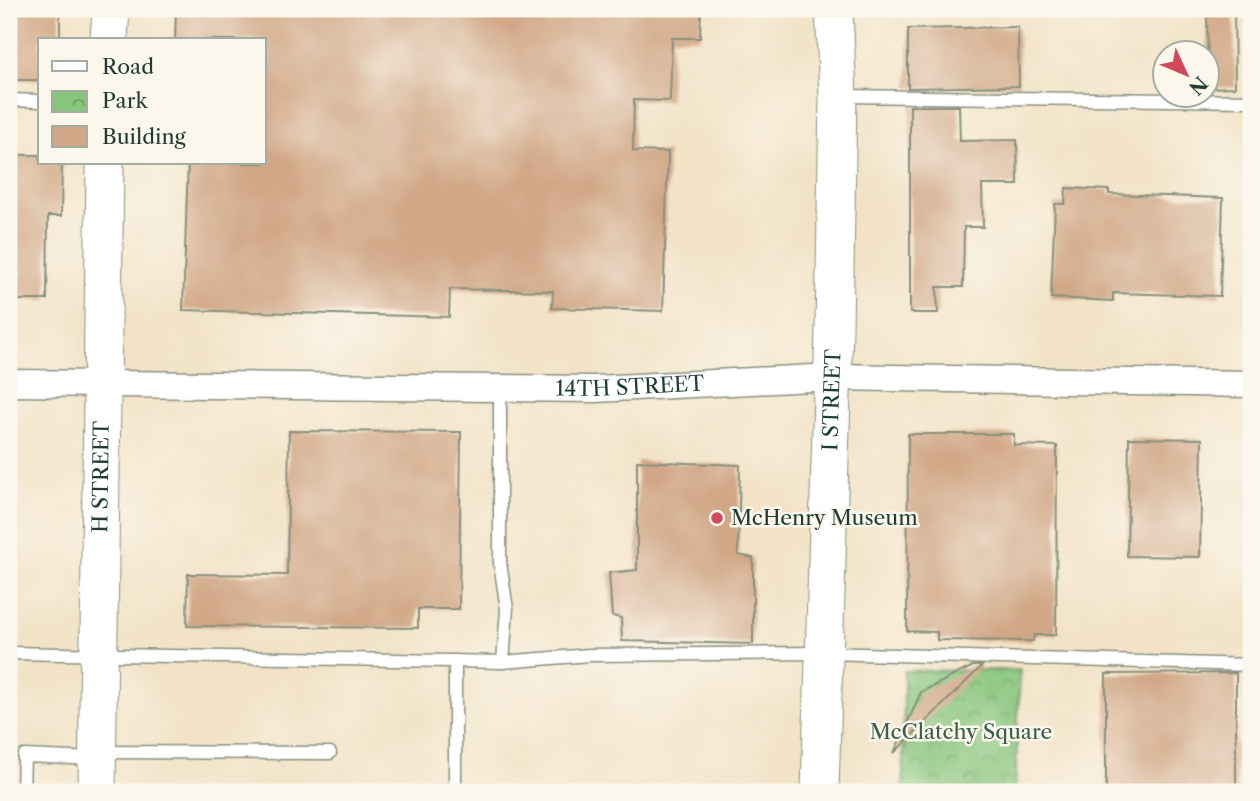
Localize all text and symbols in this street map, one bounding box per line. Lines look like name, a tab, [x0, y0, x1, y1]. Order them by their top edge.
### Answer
legend	[38, 38, 266, 164]
north arrow	[1152, 38, 1222, 108]
text: Road	[102, 54, 154, 79]
text: N	[1184, 72, 1212, 99]
text: Park	[102, 88, 148, 113]
text: Building	[102, 124, 187, 149]
street label: I STREET	[817, 349, 845, 451]
street label: 14TH STREET	[555, 370, 705, 401]
street label: H STREET	[87, 421, 114, 533]
place label: McHenry Museum	[731, 505, 918, 530]
marker: McHenry Museum	[709, 510, 725, 526]
park label: McClatchy Square	[870, 719, 1052, 744]

